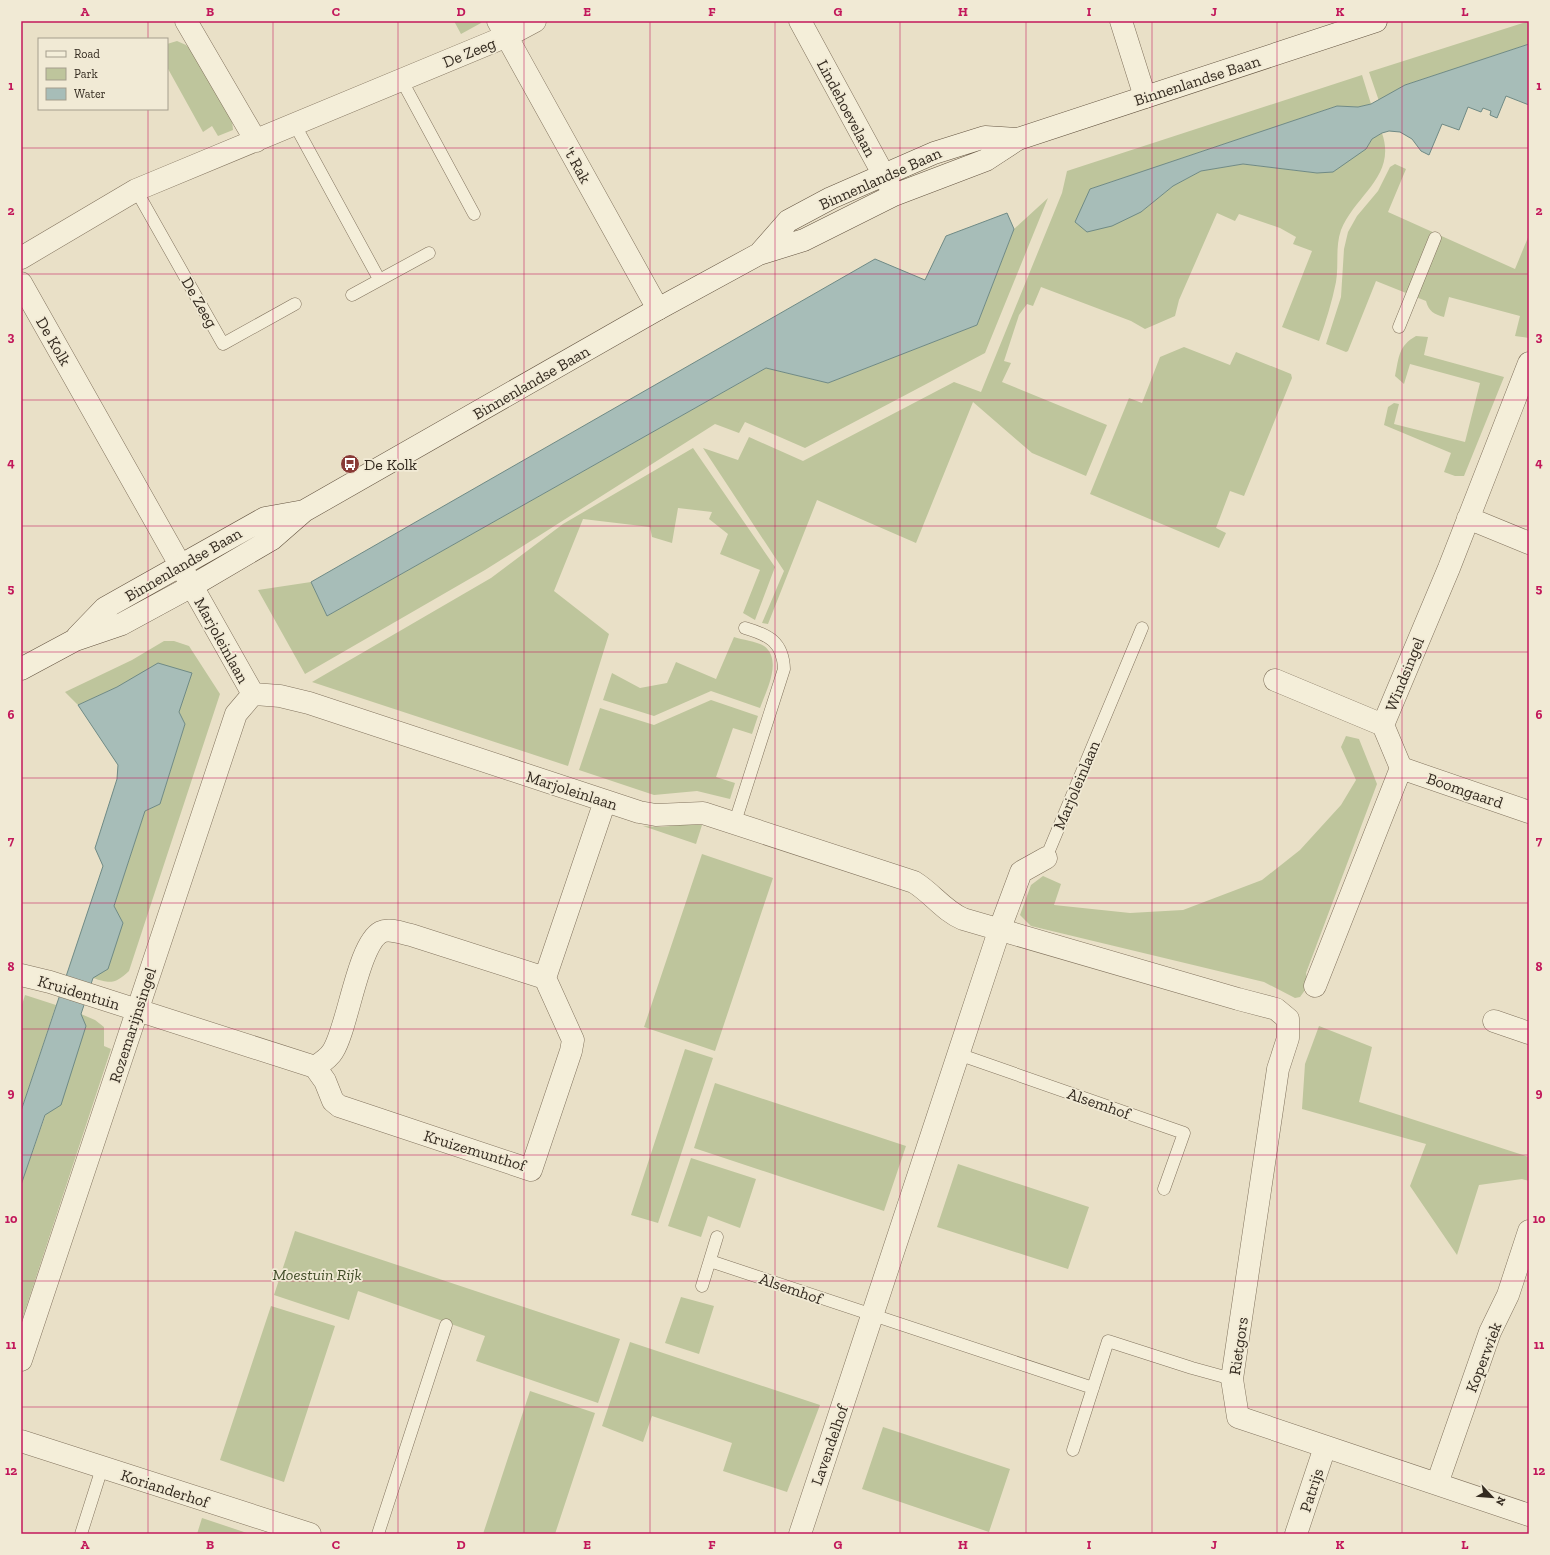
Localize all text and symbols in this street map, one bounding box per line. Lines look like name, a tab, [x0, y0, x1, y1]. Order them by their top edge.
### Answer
text: A	[81, 4, 90, 19]
text: B	[206, 4, 214, 19]
text: C	[332, 4, 340, 19]
text: D	[456, 4, 466, 19]
text: E	[583, 4, 591, 19]
text: F	[708, 4, 716, 19]
text: G	[834, 4, 843, 19]
text: H	[958, 4, 968, 19]
text: I	[1087, 4, 1092, 19]
text: J	[1211, 4, 1217, 19]
text: K	[1336, 4, 1345, 19]
text: L	[1461, 4, 1469, 19]
street label: De Zeeg	[440, 33, 499, 72]
legend	[38, 38, 168, 110]
text: Road	[74, 47, 100, 61]
street label: Binnenlandse Baan	[1132, 51, 1263, 110]
street label: Lindehoevelaan	[813, 56, 881, 161]
text: Park	[74, 67, 99, 81]
text: 1	[8, 78, 14, 93]
text: 1	[1536, 78, 1542, 93]
text: Water	[74, 87, 106, 101]
street label: Binnenlandse Baan	[816, 143, 945, 214]
street label: 't Rak	[560, 144, 596, 187]
text: 2	[8, 203, 15, 218]
text: 2	[1536, 203, 1543, 218]
street label: De Zeeg	[177, 273, 222, 331]
street label: De Kolk	[32, 313, 75, 370]
text: 3	[8, 329, 15, 344]
text: 3	[1536, 329, 1543, 344]
street label: Binnenlandse Baan	[470, 341, 594, 424]
bus stop icon: De Kolk	[339, 453, 361, 475]
text: 4	[7, 455, 15, 470]
place label: De Kolk	[364, 455, 418, 474]
text: 4	[1535, 455, 1543, 470]
street label: Binnenlandse Baan	[122, 523, 246, 606]
text: 5	[8, 581, 15, 596]
text: 5	[1536, 581, 1543, 596]
street label: Marjoleinlaan	[190, 594, 253, 687]
street label: Windsingel	[1381, 634, 1428, 714]
text: 6	[8, 707, 15, 722]
text: 6	[1536, 707, 1543, 722]
street label: Marjoleinlaan	[1049, 737, 1104, 833]
street label: Marjoleinlaan	[524, 767, 621, 814]
street label: Boomgaard	[1424, 769, 1506, 812]
text: 7	[8, 833, 15, 848]
text: 7	[1536, 833, 1543, 848]
text: 8	[7, 959, 15, 974]
text: 8	[1535, 959, 1543, 974]
street label: Rozemarijnsingel	[105, 965, 160, 1085]
street label: Kruidentuin	[36, 971, 123, 1014]
street label: Alsemhof	[1065, 1084, 1135, 1124]
text: 9	[8, 1085, 15, 1100]
text: 9	[1536, 1085, 1543, 1100]
street label: Kruizemunthof	[422, 1126, 530, 1176]
text: 10	[5, 1211, 18, 1226]
text: 10	[1533, 1211, 1546, 1226]
park label: Moestuin Rijk	[272, 1265, 362, 1284]
street label: Alsemhof	[757, 1269, 827, 1309]
street label: Rietgors	[1225, 1316, 1252, 1376]
street label: Koperwiek	[1461, 1319, 1506, 1395]
text: 11	[6, 1337, 17, 1352]
text: 11	[1534, 1337, 1545, 1352]
street label: Lavendelhof	[807, 1401, 853, 1488]
text: 12	[5, 1463, 17, 1478]
text: 12	[1533, 1463, 1545, 1478]
street label: Korianderhof	[118, 1465, 213, 1512]
street label: Patrijs	[1295, 1466, 1327, 1514]
north arrow	[1472, 1477, 1512, 1517]
text: N	[1493, 1495, 1508, 1508]
text: A	[81, 1537, 90, 1552]
text: B	[206, 1537, 214, 1552]
text: C	[332, 1537, 340, 1552]
text: D	[456, 1537, 466, 1552]
text: E	[583, 1537, 591, 1552]
text: F	[708, 1537, 716, 1552]
text: G	[834, 1537, 843, 1552]
text: H	[958, 1537, 968, 1552]
text: I	[1087, 1537, 1092, 1552]
text: J	[1211, 1537, 1217, 1552]
text: K	[1336, 1537, 1345, 1552]
text: L	[1461, 1537, 1469, 1552]

